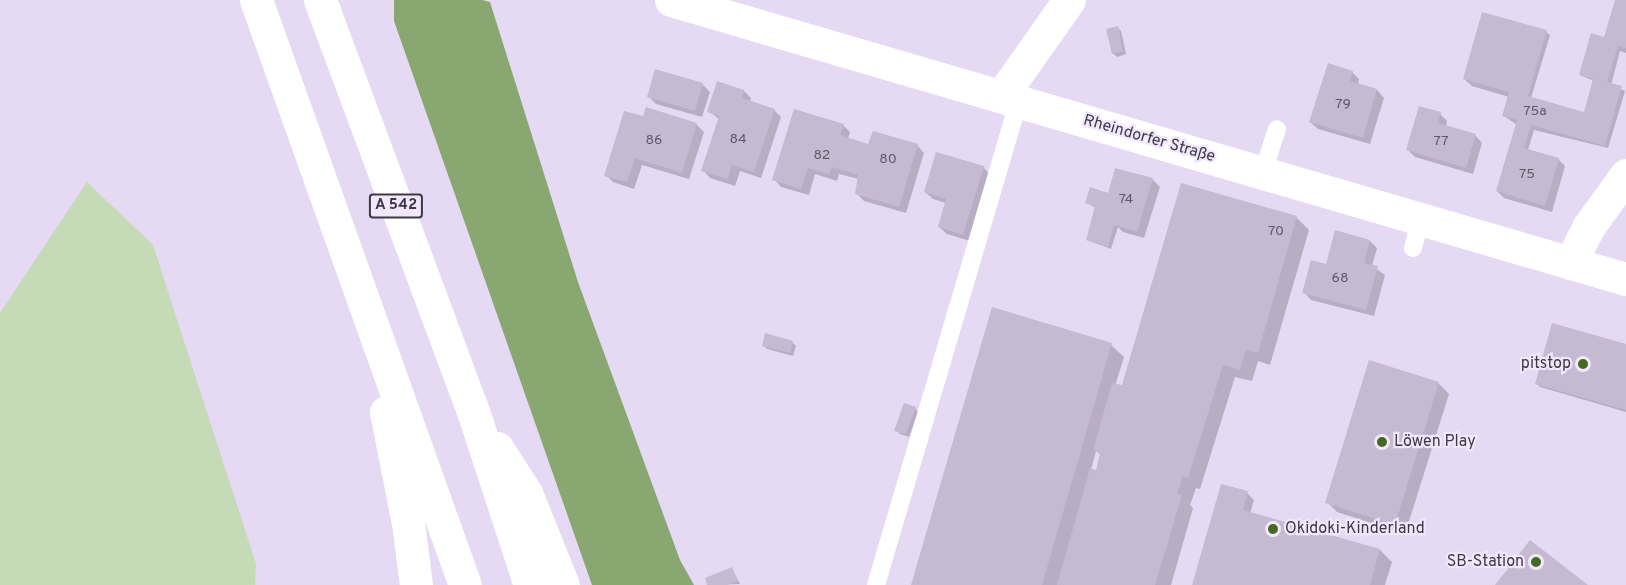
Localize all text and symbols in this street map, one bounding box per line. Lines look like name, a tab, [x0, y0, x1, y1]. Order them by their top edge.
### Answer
house number: 79	[1335, 97, 1351, 113]
house number: 75a	[1523, 104, 1547, 120]
street label: Rheindorfer Straße	[1081, 111, 1217, 167]
house number: 84	[729, 132, 747, 148]
house number: 86	[646, 133, 662, 149]
house number: 77	[1433, 134, 1449, 150]
house number: 82	[814, 148, 830, 164]
house number: 80	[879, 152, 897, 168]
house number: 75	[1519, 167, 1535, 183]
house number: 74	[1119, 192, 1133, 208]
road number: A 542	[368, 194, 424, 218]
house number: 70	[1268, 224, 1284, 240]
house number: 68	[1332, 271, 1348, 287]
place label: pitstop	[1521, 354, 1571, 374]
marker: pitstop	[1576, 357, 1590, 371]
place label: Löwen Play	[1394, 432, 1476, 452]
marker: Löwen Play	[1375, 435, 1389, 449]
place label: Okidoki-Kinderland	[1285, 519, 1425, 539]
marker: Okidoki-Kinderland	[1266, 522, 1280, 536]
place label: SB-Station	[1447, 552, 1524, 572]
marker: SB-Station	[1529, 555, 1543, 569]

